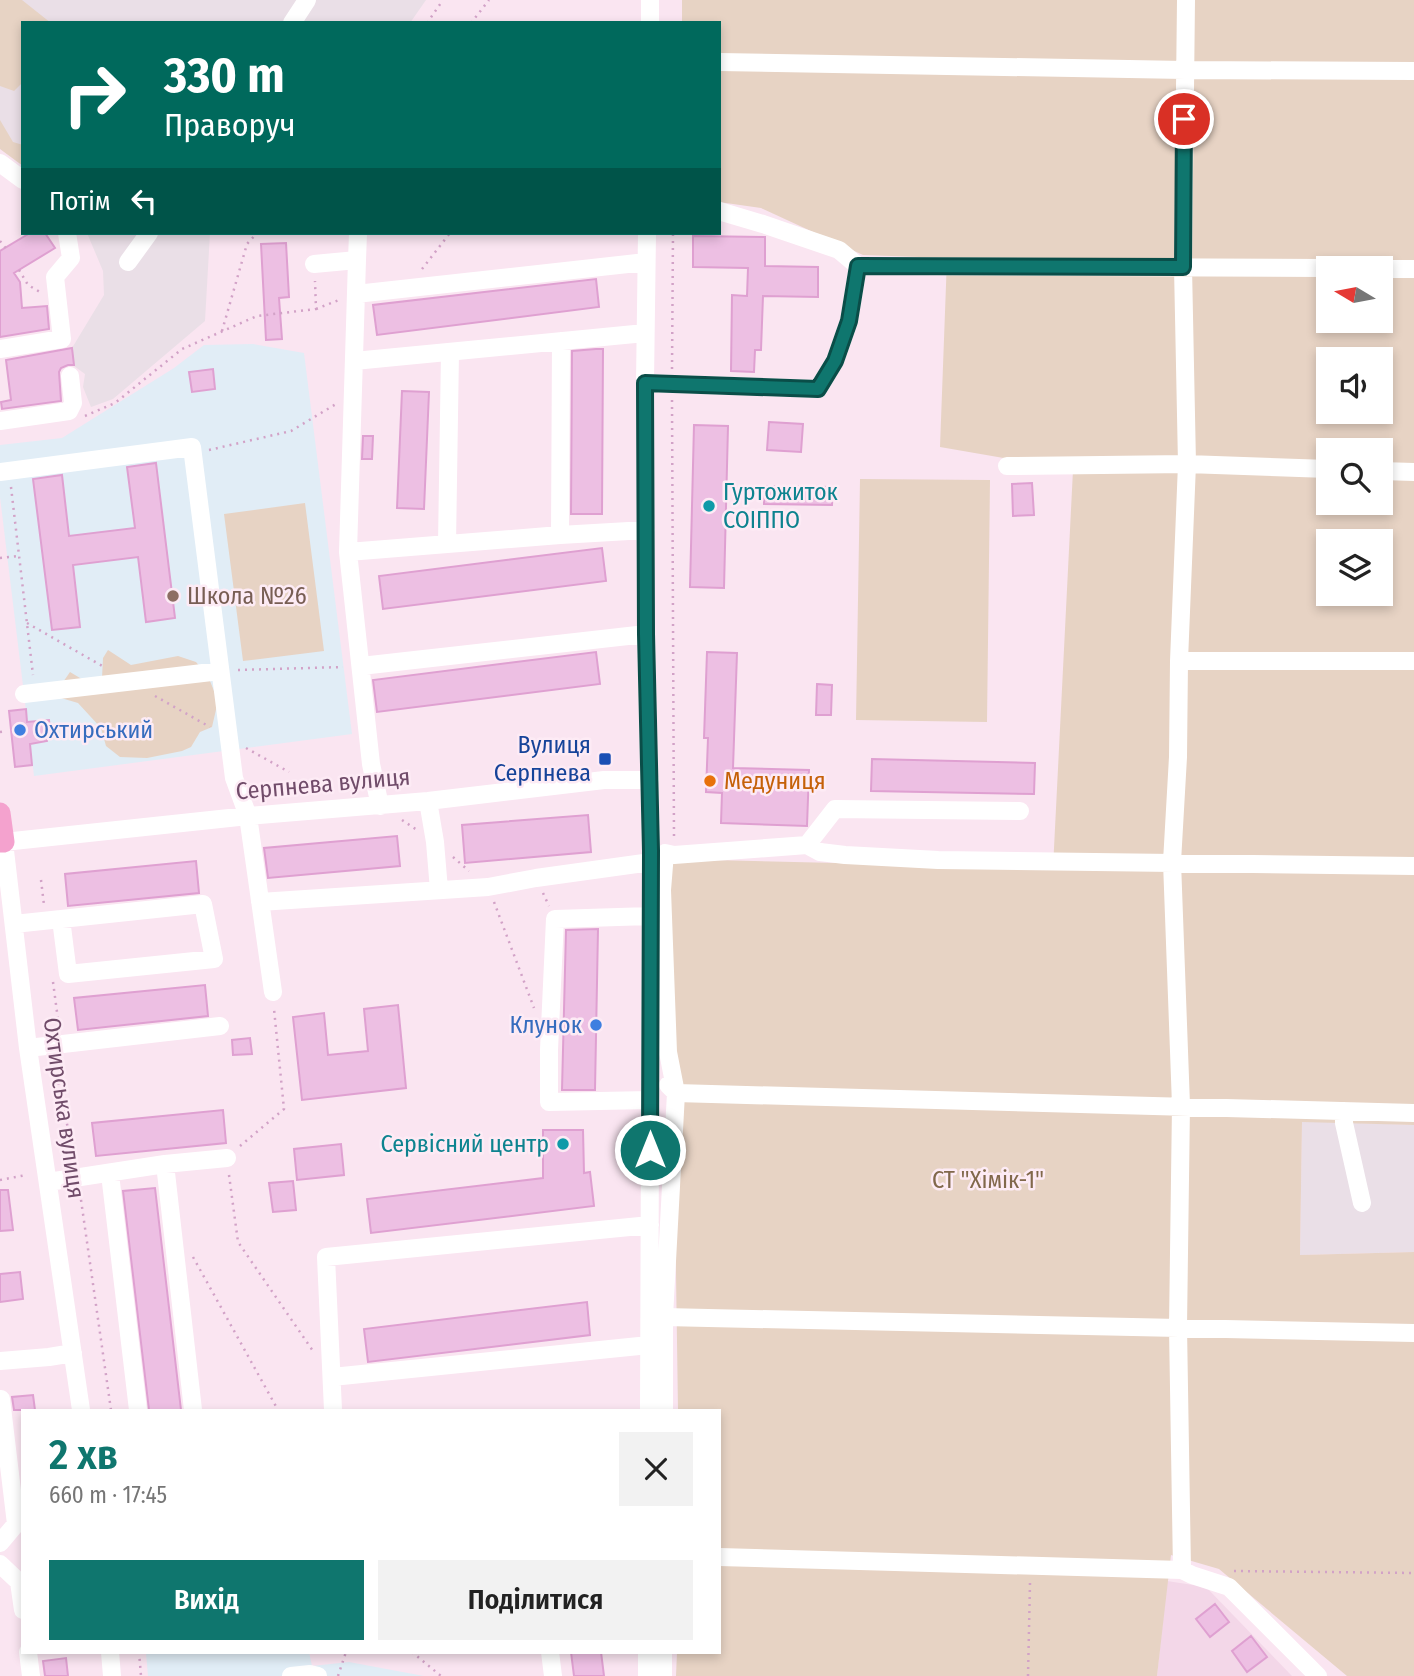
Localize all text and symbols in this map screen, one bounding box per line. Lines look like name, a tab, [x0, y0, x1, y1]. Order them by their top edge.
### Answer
text: 330 m	[164, 46, 285, 105]
icon: right	[49, 49, 140, 140]
pin	[1154, 89, 1214, 149]
icon: arrive	[1165, 100, 1203, 138]
text: Праворуч	[164, 106, 296, 144]
icon: left	[125, 182, 163, 220]
text: Потім	[49, 186, 111, 217]
north arrow	[1316, 256, 1393, 332]
map controls	[1316, 256, 1393, 606]
button: sound	[1316, 347, 1393, 424]
button: search	[1316, 438, 1393, 515]
place label: Гуртожиток СОІППО	[723, 478, 839, 534]
marker: Гуртожиток СОІППО	[701, 498, 717, 514]
button: layers	[1316, 529, 1393, 606]
place label: Школа №26	[187, 582, 307, 610]
marker: Школа №26	[165, 588, 181, 604]
place label: Охтирський	[34, 716, 153, 744]
marker: Охтирський	[12, 722, 28, 738]
place label: Вулиця Серпнева	[494, 731, 591, 787]
marker: Вулиця Серпнева	[597, 751, 613, 767]
street label: Серпнева вулиця	[235, 762, 411, 806]
place label: Медуниця	[724, 767, 826, 795]
marker: Медуниця	[702, 773, 718, 789]
place label: Клунок	[509, 1011, 583, 1039]
street label: Охтирська вулиця	[37, 1016, 91, 1200]
marker: Клунок	[588, 1017, 604, 1033]
position arrow	[613, 1113, 687, 1187]
place label: Сервісний центр	[380, 1130, 549, 1158]
marker: Сервісний центр	[555, 1136, 571, 1152]
park label: СТ "Хімік-1"	[932, 1166, 1044, 1194]
text: 2 хв	[49, 1430, 118, 1480]
button: close	[619, 1432, 693, 1506]
text: 660 m · 17:45	[49, 1481, 167, 1509]
button: Вихід	[49, 1560, 364, 1640]
button: Поділитися	[378, 1560, 693, 1640]

